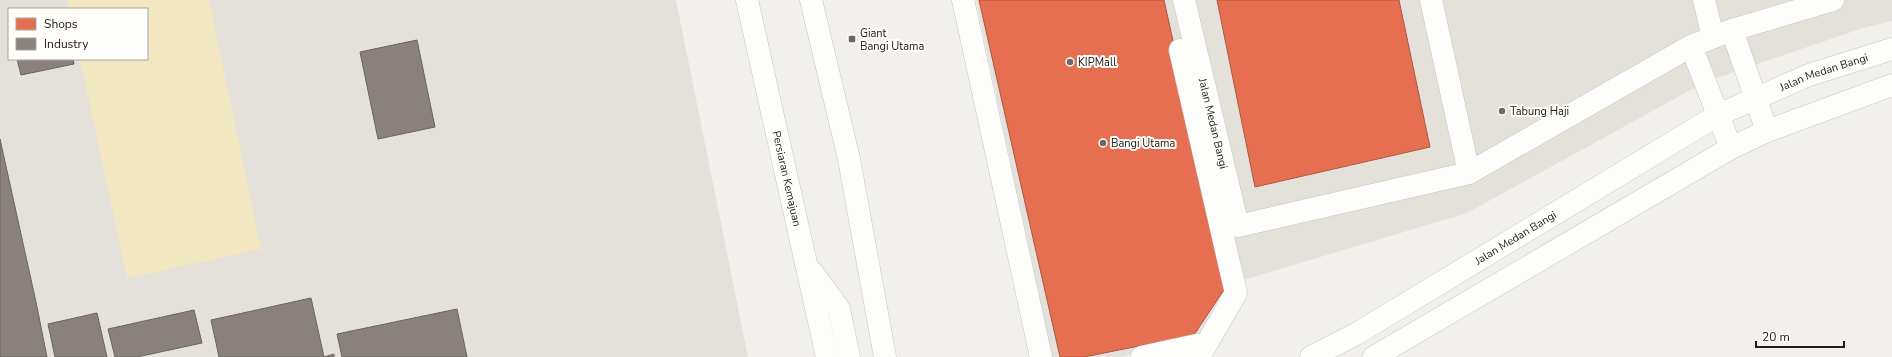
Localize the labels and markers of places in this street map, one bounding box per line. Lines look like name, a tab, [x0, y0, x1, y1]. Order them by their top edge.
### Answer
place label: Giant Bangi Utama	[860, 26, 924, 54]
marker: Giant Bangi Utama	[847, 34, 857, 44]
place label: KIPMall	[1078, 55, 1117, 70]
marker: KIPMall	[1065, 57, 1075, 67]
place label: Tabung Haji	[1510, 104, 1569, 119]
marker: Tabung Haji	[1497, 106, 1507, 116]
place label: Bangi Utama	[1111, 136, 1175, 151]
marker: Bangi Utama	[1098, 138, 1108, 148]

